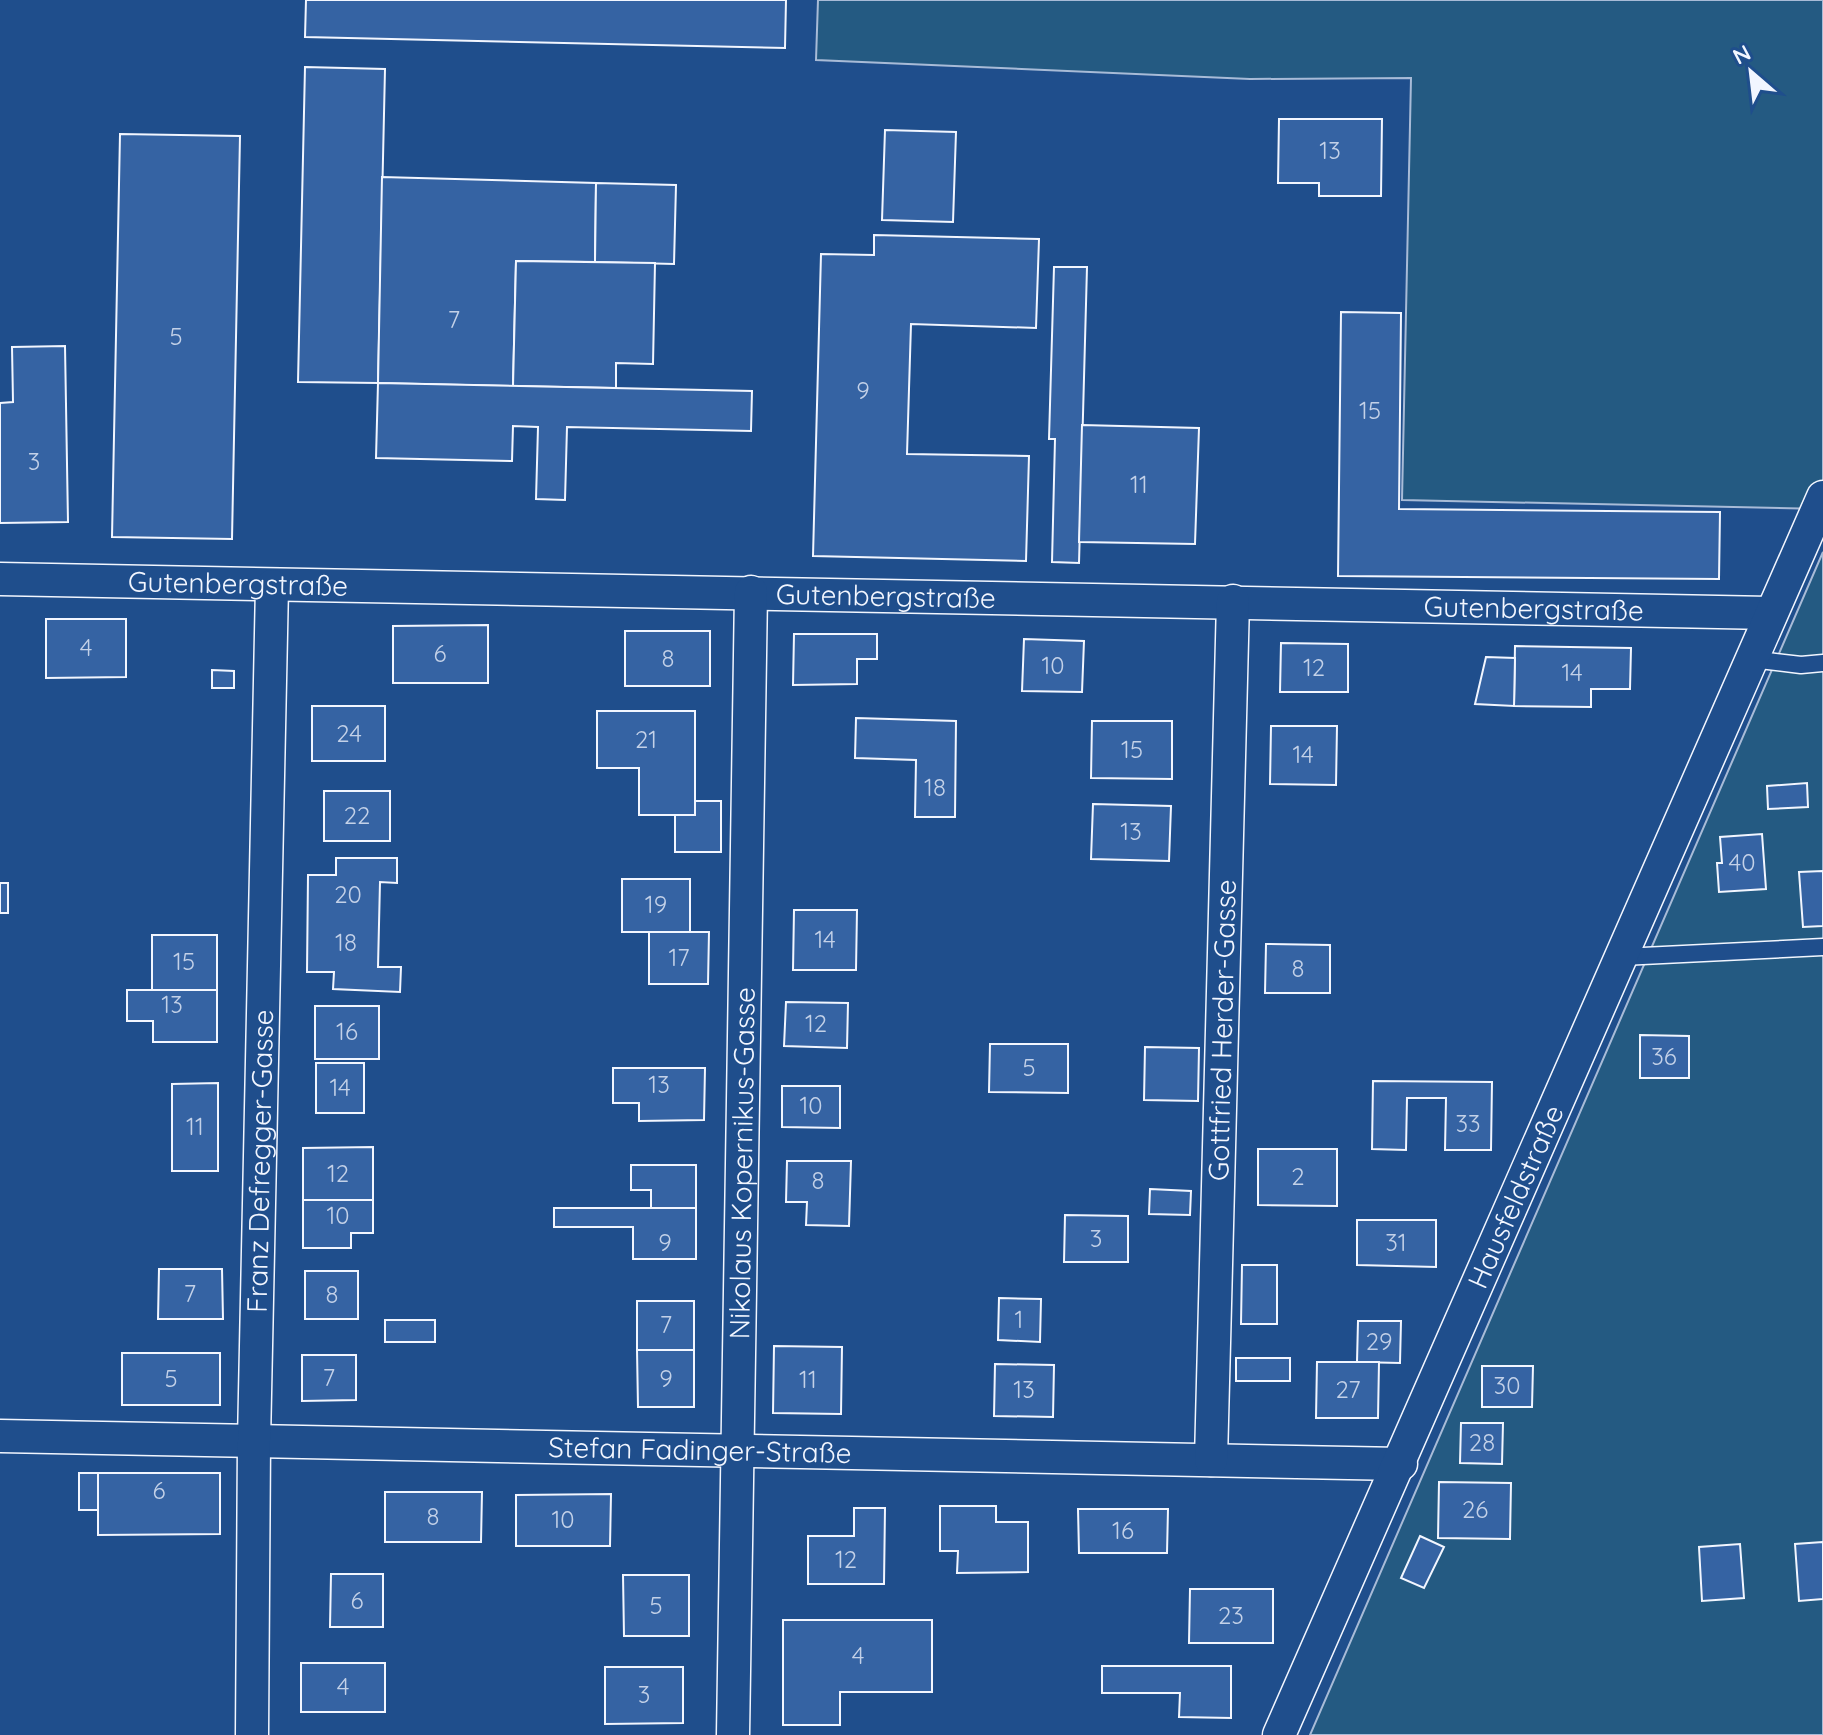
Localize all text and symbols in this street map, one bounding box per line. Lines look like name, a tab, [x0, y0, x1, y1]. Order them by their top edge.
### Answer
north arrow	[1711, 32, 1791, 112]
text: N	[1728, 38, 1755, 70]
house number: 13	[1319, 135, 1341, 165]
house number: 7	[448, 304, 460, 334]
house number: 5	[169, 321, 183, 351]
house number: 9	[856, 375, 870, 405]
house number: 15	[1359, 395, 1381, 425]
house number: 3	[28, 446, 40, 476]
house number: 11	[1130, 469, 1148, 499]
street label: Gutenbergstraße	[128, 563, 348, 603]
street label: Gutenbergstraße	[776, 576, 996, 615]
street label: Gutenbergstraße	[1423, 588, 1644, 628]
house number: 4	[80, 632, 92, 662]
house number: 6	[434, 638, 447, 668]
house number: 8	[662, 643, 674, 673]
house number: 10	[1041, 650, 1065, 680]
house number: 12	[1303, 652, 1325, 682]
house number: 14	[1561, 657, 1583, 687]
house number: 24	[336, 718, 362, 748]
house number: 21	[635, 724, 657, 754]
house number: 15	[1121, 734, 1143, 764]
house number: 14	[1292, 739, 1314, 769]
house number: 18	[924, 772, 946, 802]
house number: 22	[344, 800, 370, 830]
house number: 13	[1120, 816, 1142, 846]
house number: 40	[1729, 847, 1755, 877]
house number: 20	[334, 879, 362, 909]
street label: Gottfried Herder-Gasse	[1200, 879, 1243, 1181]
house number: 19	[645, 889, 667, 919]
house number: 14	[814, 924, 836, 954]
house number: 18	[335, 927, 357, 957]
house number: 17	[668, 942, 690, 972]
house number: 15	[173, 946, 195, 976]
house number: 8	[1292, 953, 1304, 983]
street label: Nikolaus Kopernikus-Gasse	[721, 987, 762, 1339]
house number: 13	[161, 989, 183, 1019]
house number: 12	[805, 1008, 827, 1038]
street label: Franz Defregger-Gasse	[239, 1009, 280, 1313]
house number: 16	[336, 1016, 358, 1046]
house number: 36	[1651, 1041, 1677, 1071]
house number: 5	[1022, 1052, 1036, 1082]
house number: 13	[648, 1069, 670, 1099]
house number: 14	[329, 1072, 351, 1102]
house number: 10	[799, 1090, 823, 1120]
street label: Hausfeldstraße	[1459, 1099, 1571, 1294]
house number: 33	[1455, 1108, 1481, 1138]
house number: 11	[186, 1111, 204, 1141]
house number: 12	[327, 1158, 349, 1188]
house number: 2	[1291, 1161, 1305, 1191]
house number: 8	[812, 1165, 824, 1195]
house number: 10	[326, 1200, 350, 1230]
house number: 3	[1090, 1223, 1102, 1253]
house number: 9	[658, 1227, 672, 1257]
house number: 31	[1385, 1227, 1407, 1257]
house number: 7	[184, 1278, 196, 1308]
house number: 8	[326, 1279, 338, 1309]
house number: 1	[1015, 1304, 1023, 1334]
house number: 7	[660, 1309, 672, 1339]
house number: 29	[1366, 1326, 1392, 1356]
house number: 7	[323, 1362, 335, 1392]
house number: 5	[164, 1363, 178, 1393]
house number: 9	[659, 1363, 673, 1393]
house number: 11	[799, 1364, 817, 1394]
house number: 30	[1494, 1370, 1520, 1400]
house number: 13	[1013, 1374, 1035, 1404]
house number: 27	[1335, 1374, 1361, 1404]
house number: 28	[1469, 1427, 1495, 1457]
street label: Stefan Fadinger-Straße	[548, 1429, 852, 1470]
house number: 6	[153, 1475, 166, 1505]
house number: 26	[1462, 1494, 1488, 1524]
house number: 8	[427, 1501, 439, 1531]
house number: 10	[551, 1504, 575, 1534]
house number: 16	[1112, 1515, 1134, 1545]
house number: 12	[835, 1544, 857, 1574]
house number: 6	[351, 1585, 364, 1615]
house number: 5	[649, 1590, 663, 1620]
house number: 23	[1218, 1600, 1244, 1630]
house number: 4	[852, 1640, 864, 1670]
house number: 4	[337, 1671, 349, 1701]
house number: 3	[638, 1679, 650, 1709]

